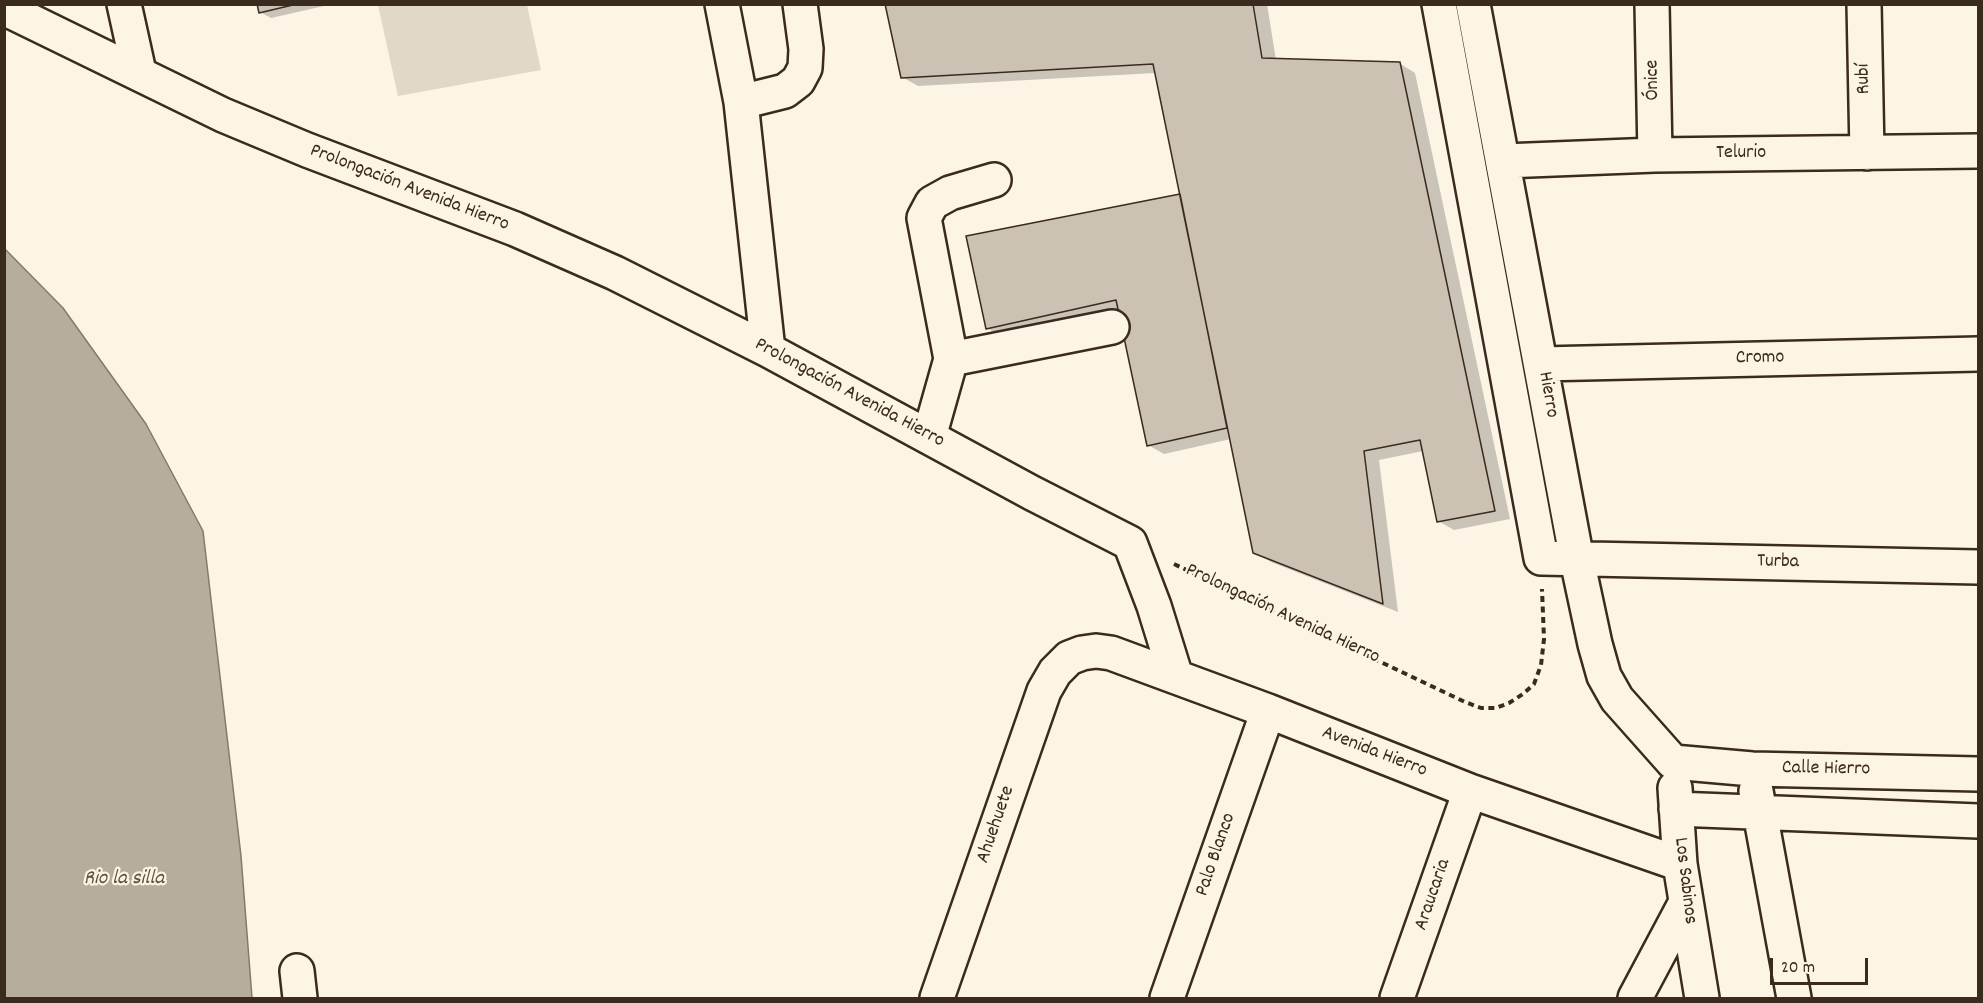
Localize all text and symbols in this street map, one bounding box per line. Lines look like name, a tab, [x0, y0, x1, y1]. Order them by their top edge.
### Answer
street label: Ónice	[1642, 59, 1666, 101]
street label: Rubí	[1853, 63, 1877, 95]
street label: Prolongación Avenida Hierro	[306, 140, 512, 238]
street label: Telurio	[1716, 142, 1766, 166]
street label: Prolongación Avenida Hierro	[750, 334, 948, 454]
street label: Cromo	[1735, 347, 1785, 371]
street label: Hierro	[1531, 370, 1563, 420]
street label: Turba	[1757, 551, 1799, 575]
street label: Prolongación Avenida Hierro	[1181, 559, 1383, 671]
street label: Avenida Hierro	[1318, 722, 1430, 784]
street label: Calle Hierro	[1781, 757, 1871, 783]
street label: Ahuehuete	[973, 783, 1021, 867]
street label: Palo Blanco	[1192, 810, 1242, 900]
street label: Los Sabinos	[1667, 836, 1701, 926]
street label: Araucaria	[1411, 856, 1457, 934]
water label: Rio la silla	[84, 867, 164, 893]
scale bar	[1773, 946, 1870, 984]
text: 20 m	[1781, 956, 1815, 981]

